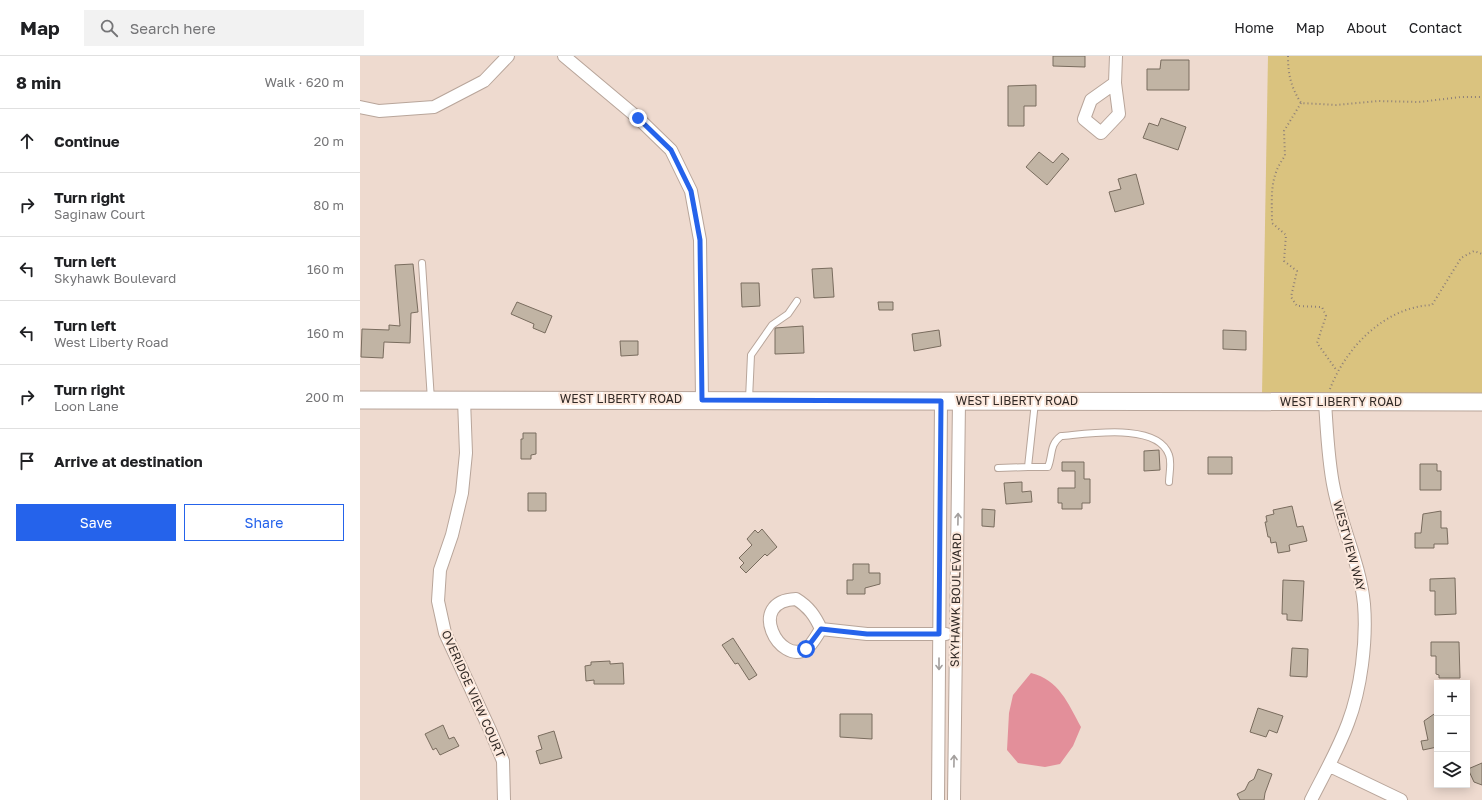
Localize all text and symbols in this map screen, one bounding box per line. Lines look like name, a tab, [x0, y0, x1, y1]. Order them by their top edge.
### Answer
search box	[84, 10, 364, 46]
text: Map	[20, 16, 60, 39]
icon: search	[98, 17, 120, 39]
text: Search here	[130, 19, 216, 37]
text: Home	[1234, 19, 1274, 36]
text: Map	[1296, 19, 1324, 36]
text: About	[1346, 19, 1387, 36]
text: Contact	[1409, 19, 1462, 36]
text: 8 min	[16, 72, 61, 93]
text: Walk · 620 m	[265, 74, 344, 90]
route end	[629, 109, 647, 127]
icon: ahead	[16, 130, 38, 152]
text: Continue	[54, 132, 120, 150]
text: 20 m	[314, 133, 344, 149]
text: Turn right	[54, 188, 125, 206]
icon: right	[16, 194, 38, 216]
text: 80 m	[313, 197, 344, 213]
text: Saginaw Court	[54, 206, 145, 222]
text: Turn left	[54, 252, 116, 270]
icon: left	[16, 258, 38, 280]
text: 160 m	[307, 261, 344, 277]
text: Skyhawk Boulevard	[54, 270, 176, 286]
text: Turn left	[54, 316, 116, 334]
icon: left	[16, 322, 38, 344]
text: 160 m	[307, 325, 344, 341]
text: West Liberty Road	[54, 334, 168, 350]
text: Turn right	[54, 380, 125, 398]
icon: right	[16, 386, 38, 408]
text: 200 m	[306, 389, 344, 405]
street label: WEST LIBERTY ROAD	[560, 391, 682, 406]
street label: WEST LIBERTY ROAD	[956, 393, 1078, 408]
street label: WEST LIBERTY ROAD	[1280, 394, 1402, 409]
text: Loon Lane	[54, 398, 119, 414]
icon: arrive	[16, 450, 38, 472]
text: Arrive at destination	[54, 452, 203, 470]
street label: WESTVIEW WAY	[1330, 499, 1369, 593]
button: Save	[16, 504, 176, 541]
button: Share	[184, 504, 344, 541]
one-way arrow	[954, 513, 962, 526]
street label: SKYHAWK BOULEVARD	[947, 533, 964, 667]
street label: OVERIDGE VIEW COURT	[439, 628, 509, 760]
route start	[797, 640, 815, 658]
one-way arrow	[935, 657, 943, 670]
map controls	[1434, 680, 1470, 788]
button: +	[1434, 680, 1470, 716]
button: −	[1434, 716, 1470, 752]
button: layers	[1434, 752, 1470, 788]
one-way arrow	[950, 755, 958, 768]

